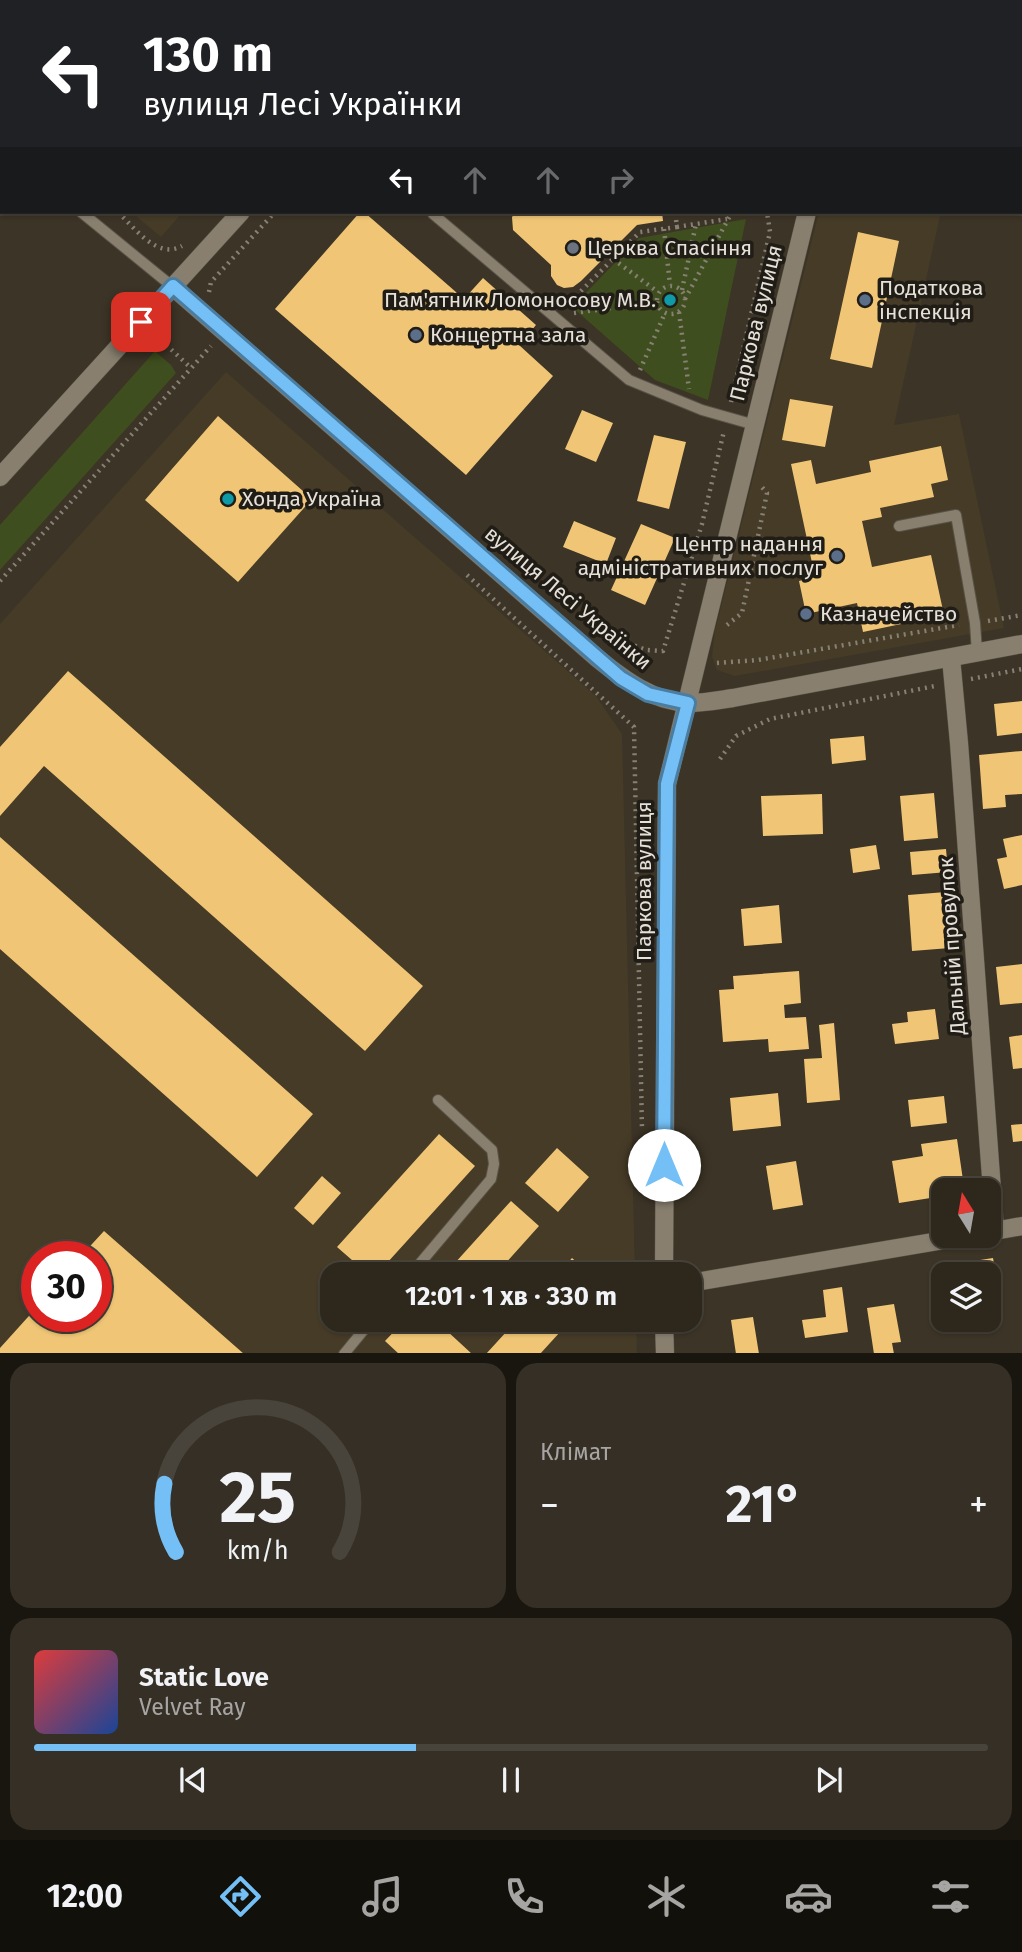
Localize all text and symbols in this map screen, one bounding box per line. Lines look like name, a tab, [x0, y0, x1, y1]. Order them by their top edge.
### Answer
text: 130 m	[143, 25, 273, 84]
icon: left	[28, 28, 119, 119]
text: вулиця Лесі Українки	[143, 85, 463, 123]
icon: left	[383, 161, 421, 199]
icon: ahead	[456, 161, 494, 199]
icon: ahead	[529, 161, 567, 199]
icon: right	[602, 161, 640, 199]
place label: Церква Спасіння	[587, 235, 752, 261]
marker: Церква Спасіння	[565, 240, 581, 256]
street label: Паркова вулиця	[724, 242, 788, 404]
place label: Податкова інспекція	[879, 275, 983, 325]
place label: Пам'ятник Ломоносову М.В.	[384, 287, 656, 313]
pin	[111, 292, 171, 352]
marker: Пам'ятник Ломоносову М.В.	[662, 292, 678, 308]
marker: Податкова інспекція	[857, 292, 873, 308]
icon: arrive	[122, 303, 160, 341]
place label: Концертна зала	[430, 322, 586, 348]
marker: Концертна зала	[408, 327, 424, 343]
place label: Хонда Україна	[242, 486, 382, 512]
marker: Хонда Україна	[220, 491, 236, 507]
street label: вулиця Лесі Українки	[479, 521, 657, 675]
place label: Центр надання адміністративних послуг	[578, 531, 823, 581]
marker: Центр надання адміністративних послуг	[829, 548, 845, 564]
place label: Казначейство	[820, 601, 957, 627]
marker: Казначейство	[798, 606, 814, 622]
street label: Паркова вулиця	[631, 801, 657, 961]
street label: Дальній провулок	[933, 856, 971, 1037]
position arrow	[627, 1128, 701, 1202]
north arrow	[931, 1178, 1001, 1248]
map controls	[931, 1178, 1001, 1332]
speed limit sign: 30	[21, 1241, 112, 1332]
button: layers	[931, 1262, 1001, 1332]
text: 12:01 · 1 хв · 330 m	[405, 1281, 617, 1312]
text: Клімат	[540, 1438, 611, 1466]
text: 25	[220, 1454, 296, 1541]
text: 21°	[726, 1473, 803, 1536]
text: −	[540, 1482, 559, 1528]
text: +	[969, 1482, 988, 1528]
text: km/h	[227, 1535, 289, 1565]
text: Static Love	[139, 1662, 269, 1693]
text: Velvet Ray	[139, 1693, 246, 1721]
icon: previous	[174, 1761, 212, 1799]
icon: pause	[492, 1761, 530, 1799]
icon: next	[810, 1761, 848, 1799]
icon: directions	[216, 1872, 265, 1921]
icon: music	[358, 1872, 407, 1921]
icon: phone	[500, 1872, 549, 1921]
icon: climate	[642, 1872, 691, 1921]
icon: car	[784, 1872, 833, 1921]
icon: filters	[926, 1872, 975, 1921]
text: 12:00	[47, 1877, 123, 1915]

